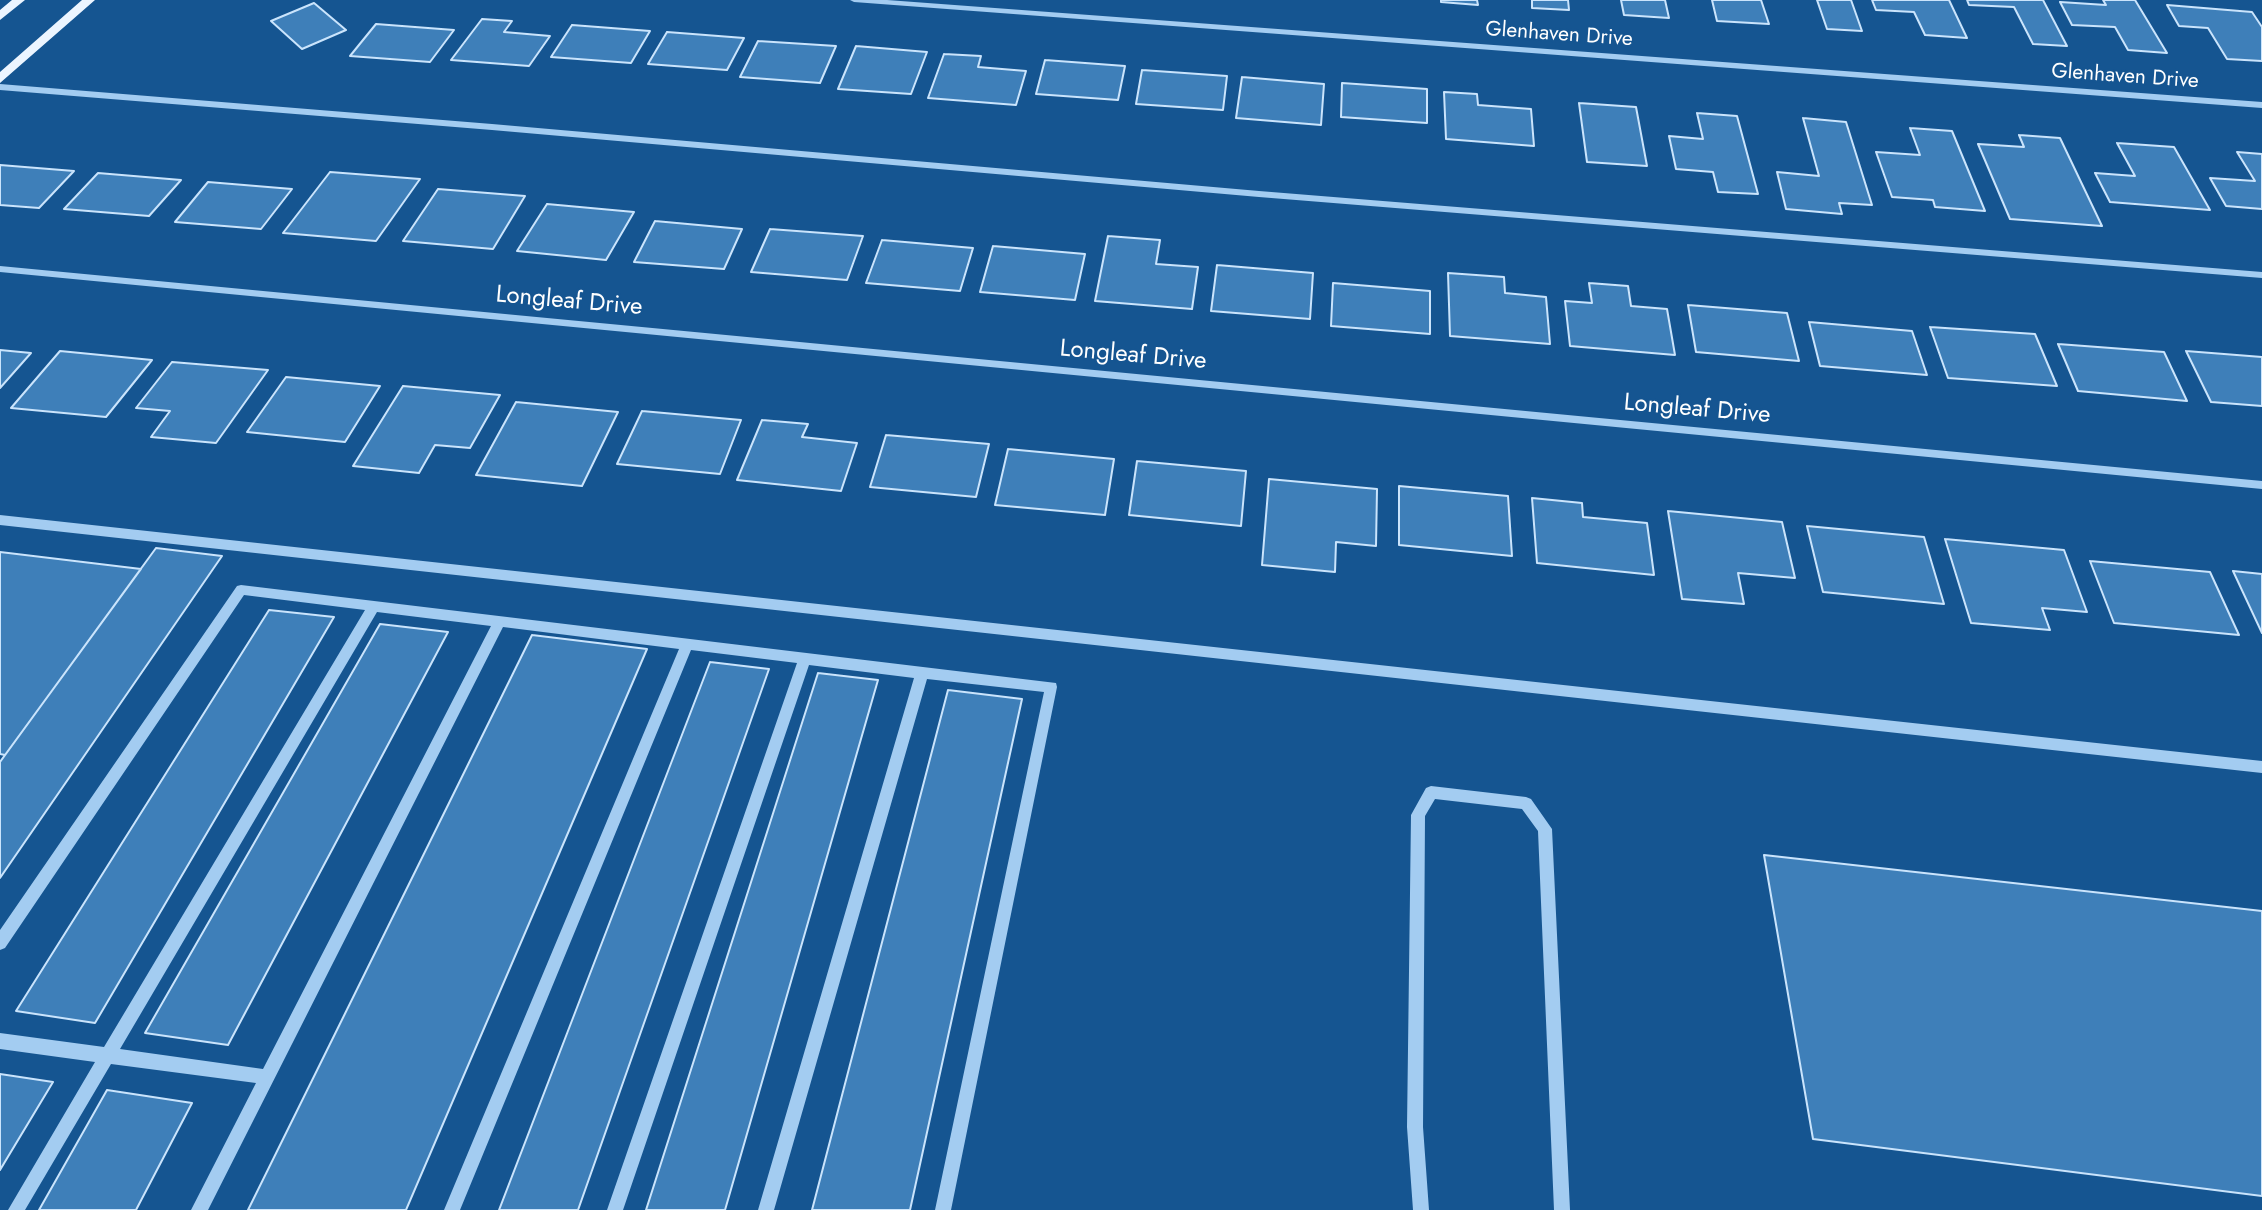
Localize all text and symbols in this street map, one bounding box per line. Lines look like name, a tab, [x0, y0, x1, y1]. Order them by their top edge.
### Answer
street label: Glenhaven Drive	[1484, 17, 1634, 53]
street label: Glenhaven Drive	[2050, 59, 2200, 95]
street label: Longleaf Drive	[495, 281, 643, 323]
street label: Longleaf Drive	[1059, 335, 1207, 377]
street label: Longleaf Drive	[1623, 389, 1771, 431]

